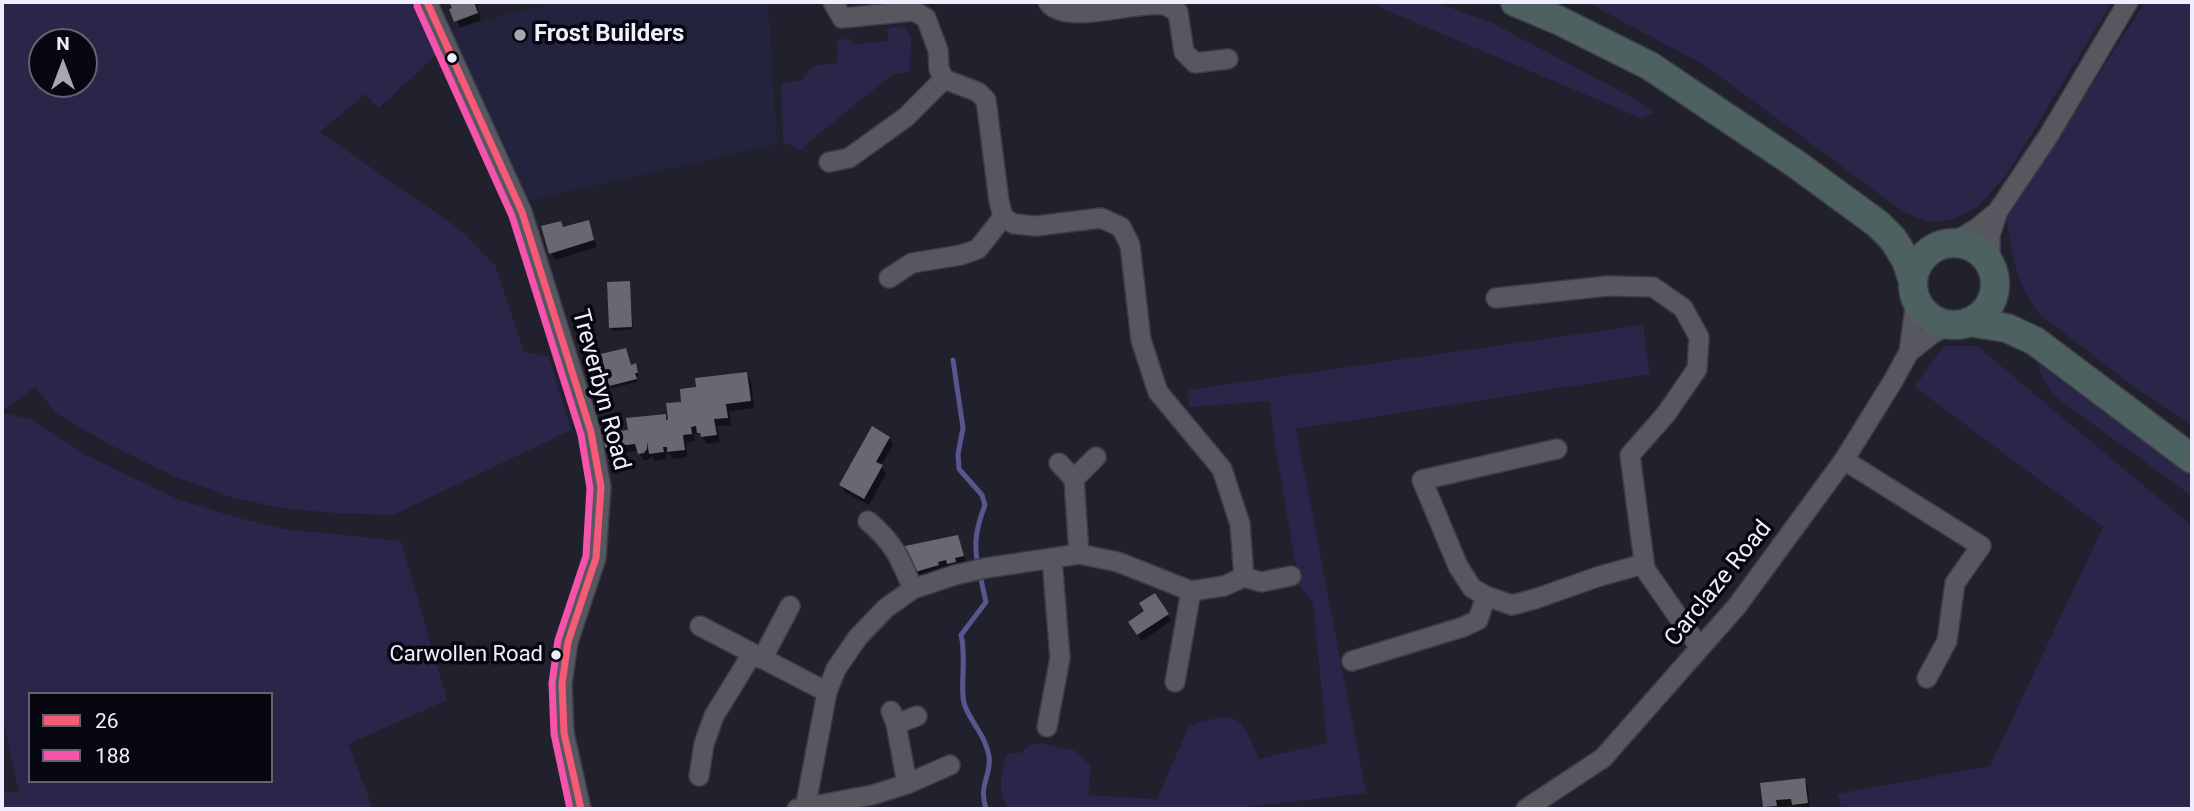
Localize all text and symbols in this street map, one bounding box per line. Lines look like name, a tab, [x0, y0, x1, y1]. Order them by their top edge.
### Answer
place label: Frost Builders	[534, 21, 684, 49]
marker: Frost Builders	[512, 27, 528, 43]
north arrow	[28, 28, 98, 98]
text: N	[56, 32, 70, 55]
unlabelled marker	[445, 51, 459, 65]
street label: Treverbyn Road	[565, 306, 635, 474]
street label: Carclaze Road	[1660, 515, 1778, 653]
place label: Carwollen Road	[390, 642, 543, 668]
marker: Carwollen Road	[549, 648, 563, 662]
legend	[28, 692, 273, 783]
text: 26	[95, 709, 119, 733]
text: 188	[95, 744, 130, 768]

